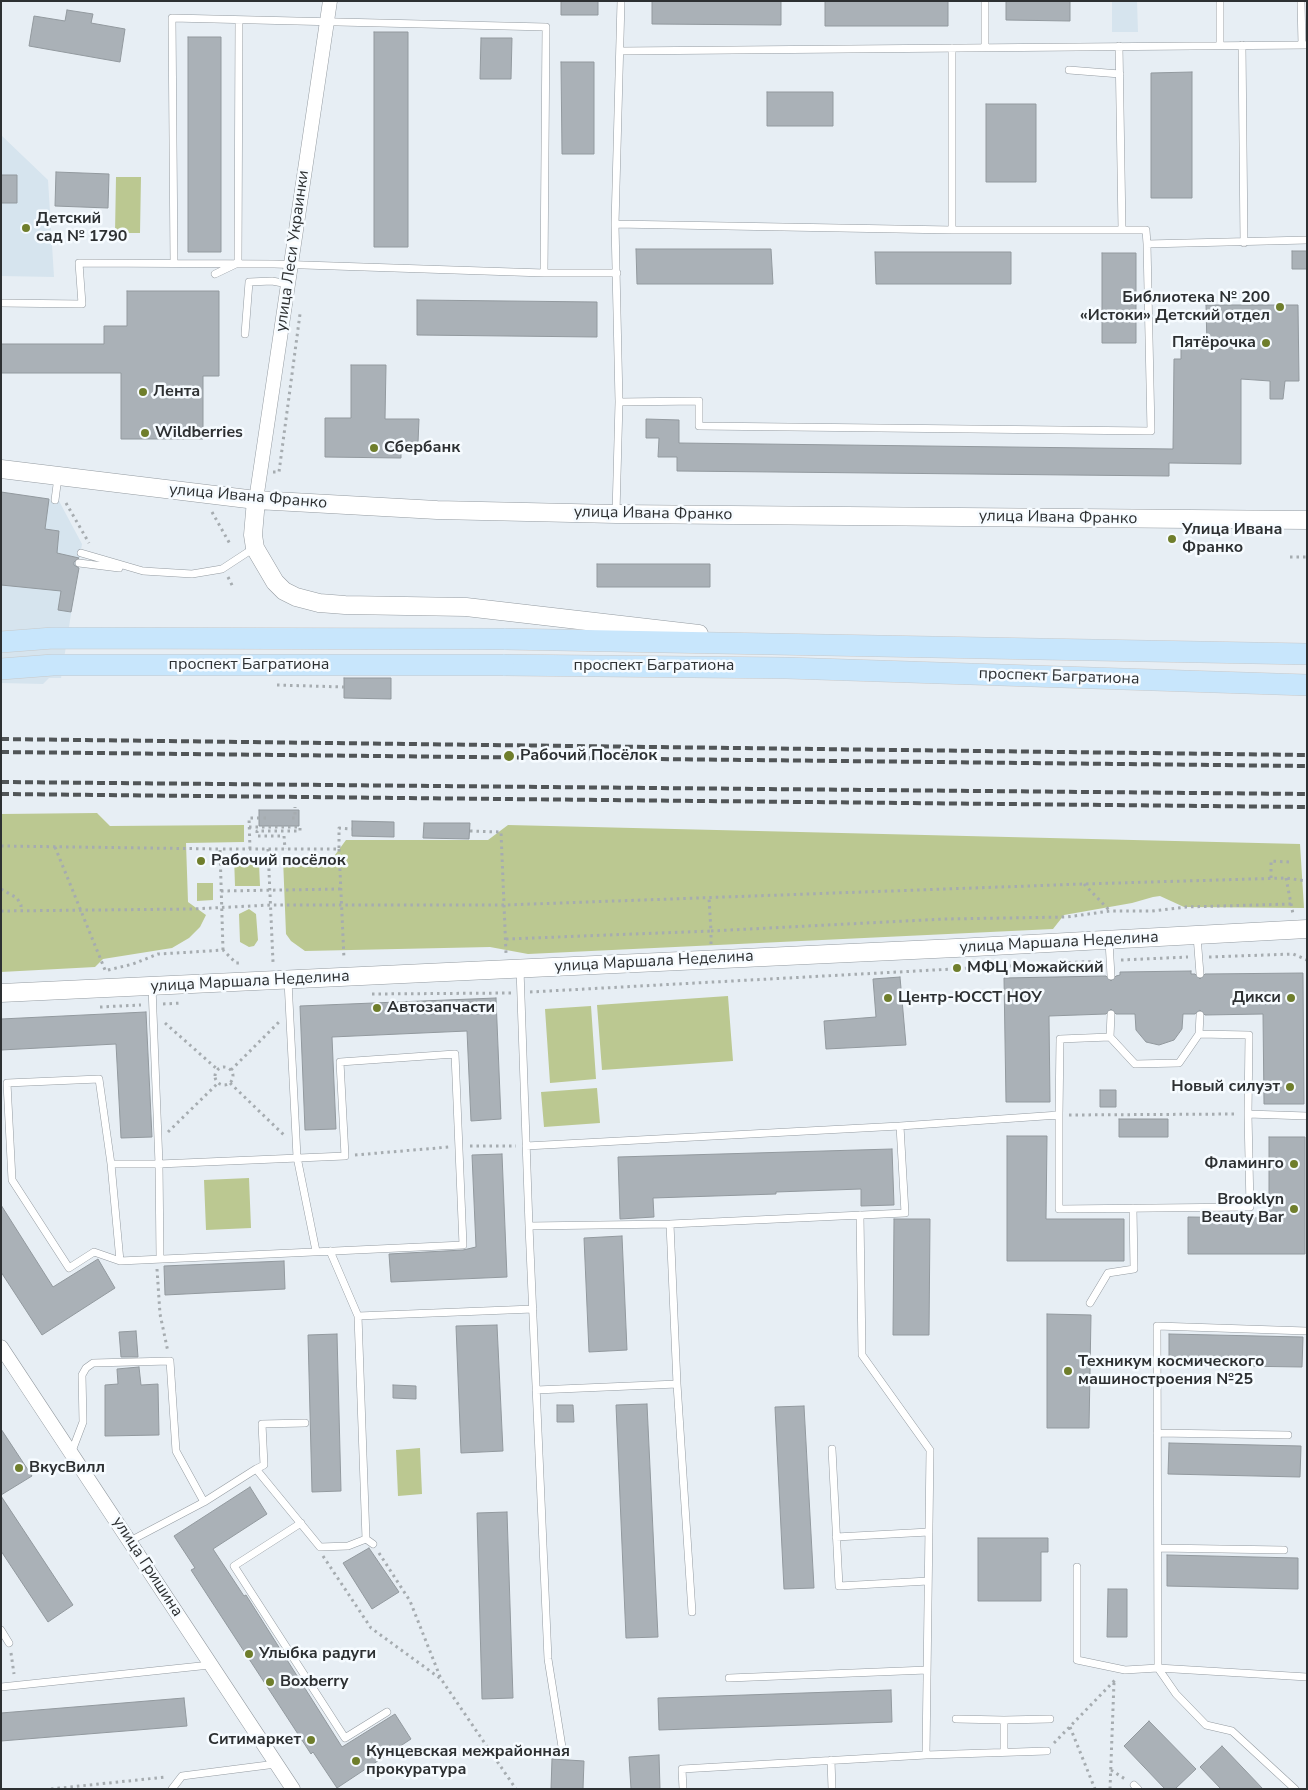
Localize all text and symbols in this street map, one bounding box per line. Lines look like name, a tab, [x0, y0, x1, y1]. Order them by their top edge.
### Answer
street label: улица Леси Украинки	[272, 169, 314, 333]
place label: Детский сад № 1790	[36, 209, 127, 247]
marker: Детский сад № 1790	[20, 222, 32, 234]
place label: Библиотека № 200 «Истоки» Детский отдел	[1080, 288, 1270, 326]
marker: Библиотека № 200 «Истоки» Детский отдел	[1274, 301, 1286, 313]
place label: Пятёрочка	[1172, 333, 1256, 353]
marker: Пятёрочка	[1260, 337, 1272, 349]
place label: Лента	[153, 382, 200, 402]
marker: Лента	[137, 386, 149, 398]
place label: Wildberries	[155, 423, 243, 443]
marker: Wildberries	[139, 427, 151, 439]
place label: Сбербанк	[384, 438, 460, 458]
marker: Сбербанк	[368, 442, 380, 454]
street label: улица Ивана Франко	[168, 481, 328, 513]
street label: улица Ивана Франко	[574, 503, 732, 525]
street label: улица Ивана Франко	[979, 507, 1137, 529]
place label: Улица Ивана Франко	[1182, 520, 1282, 558]
marker: Улица Ивана Франко	[1166, 533, 1178, 545]
street label: проспект Багратиона	[169, 655, 329, 675]
street label: проспект Багратиона	[574, 656, 734, 676]
street label: проспект Багратиона	[978, 665, 1140, 689]
place label: Рабочий Посёлок	[520, 746, 657, 766]
marker: Рабочий Посёлок	[502, 749, 516, 763]
place label: Рабочий посёлок	[211, 851, 346, 871]
marker: Рабочий посёлок	[195, 855, 207, 867]
street label: улица Маршала Неделина	[959, 928, 1159, 958]
street label: улица Маршала Неделина	[554, 947, 754, 977]
place label: МФЦ Можайский	[967, 958, 1104, 978]
marker: МФЦ Можайский	[951, 962, 963, 974]
street label: улица Маршала Неделина	[150, 967, 350, 997]
place label: Центр-ЮССТ НОУ	[898, 988, 1042, 1008]
place label: Дикси	[1232, 988, 1281, 1008]
marker: Центр-ЮССТ НОУ	[882, 992, 894, 1004]
marker: Дикси	[1285, 992, 1297, 1004]
place label: Автозапчасти	[387, 998, 495, 1018]
marker: Автозапчасти	[371, 1002, 383, 1014]
place label: Новый силуэт	[1171, 1077, 1280, 1097]
marker: Новый силуэт	[1284, 1081, 1296, 1093]
place label: Фламинго	[1204, 1154, 1284, 1174]
marker: Фламинго	[1288, 1158, 1300, 1170]
place label: Brooklyn Beauty Bar	[1201, 1190, 1284, 1228]
marker: Brooklyn Beauty Bar	[1288, 1203, 1300, 1215]
place label: Техникум космического машиностроения №25	[1078, 1352, 1264, 1390]
marker: Техникум космического машиностроения №25	[1062, 1365, 1074, 1377]
place label: ВкусВилл	[29, 1458, 105, 1478]
marker: ВкусВилл	[13, 1462, 25, 1474]
street label: улица Гришина	[108, 1514, 186, 1620]
place label: Улыбка радуги	[259, 1644, 376, 1664]
marker: Улыбка радуги	[243, 1648, 255, 1660]
place label: Boxberry	[280, 1672, 348, 1692]
marker: Boxberry	[264, 1676, 276, 1688]
place label: Ситимаркет	[208, 1730, 301, 1750]
marker: Ситимаркет	[305, 1734, 317, 1746]
place label: Кунцевская межрайонная прокуратура	[366, 1742, 570, 1780]
marker: Кунцевская межрайонная прокуратура	[350, 1755, 362, 1767]

